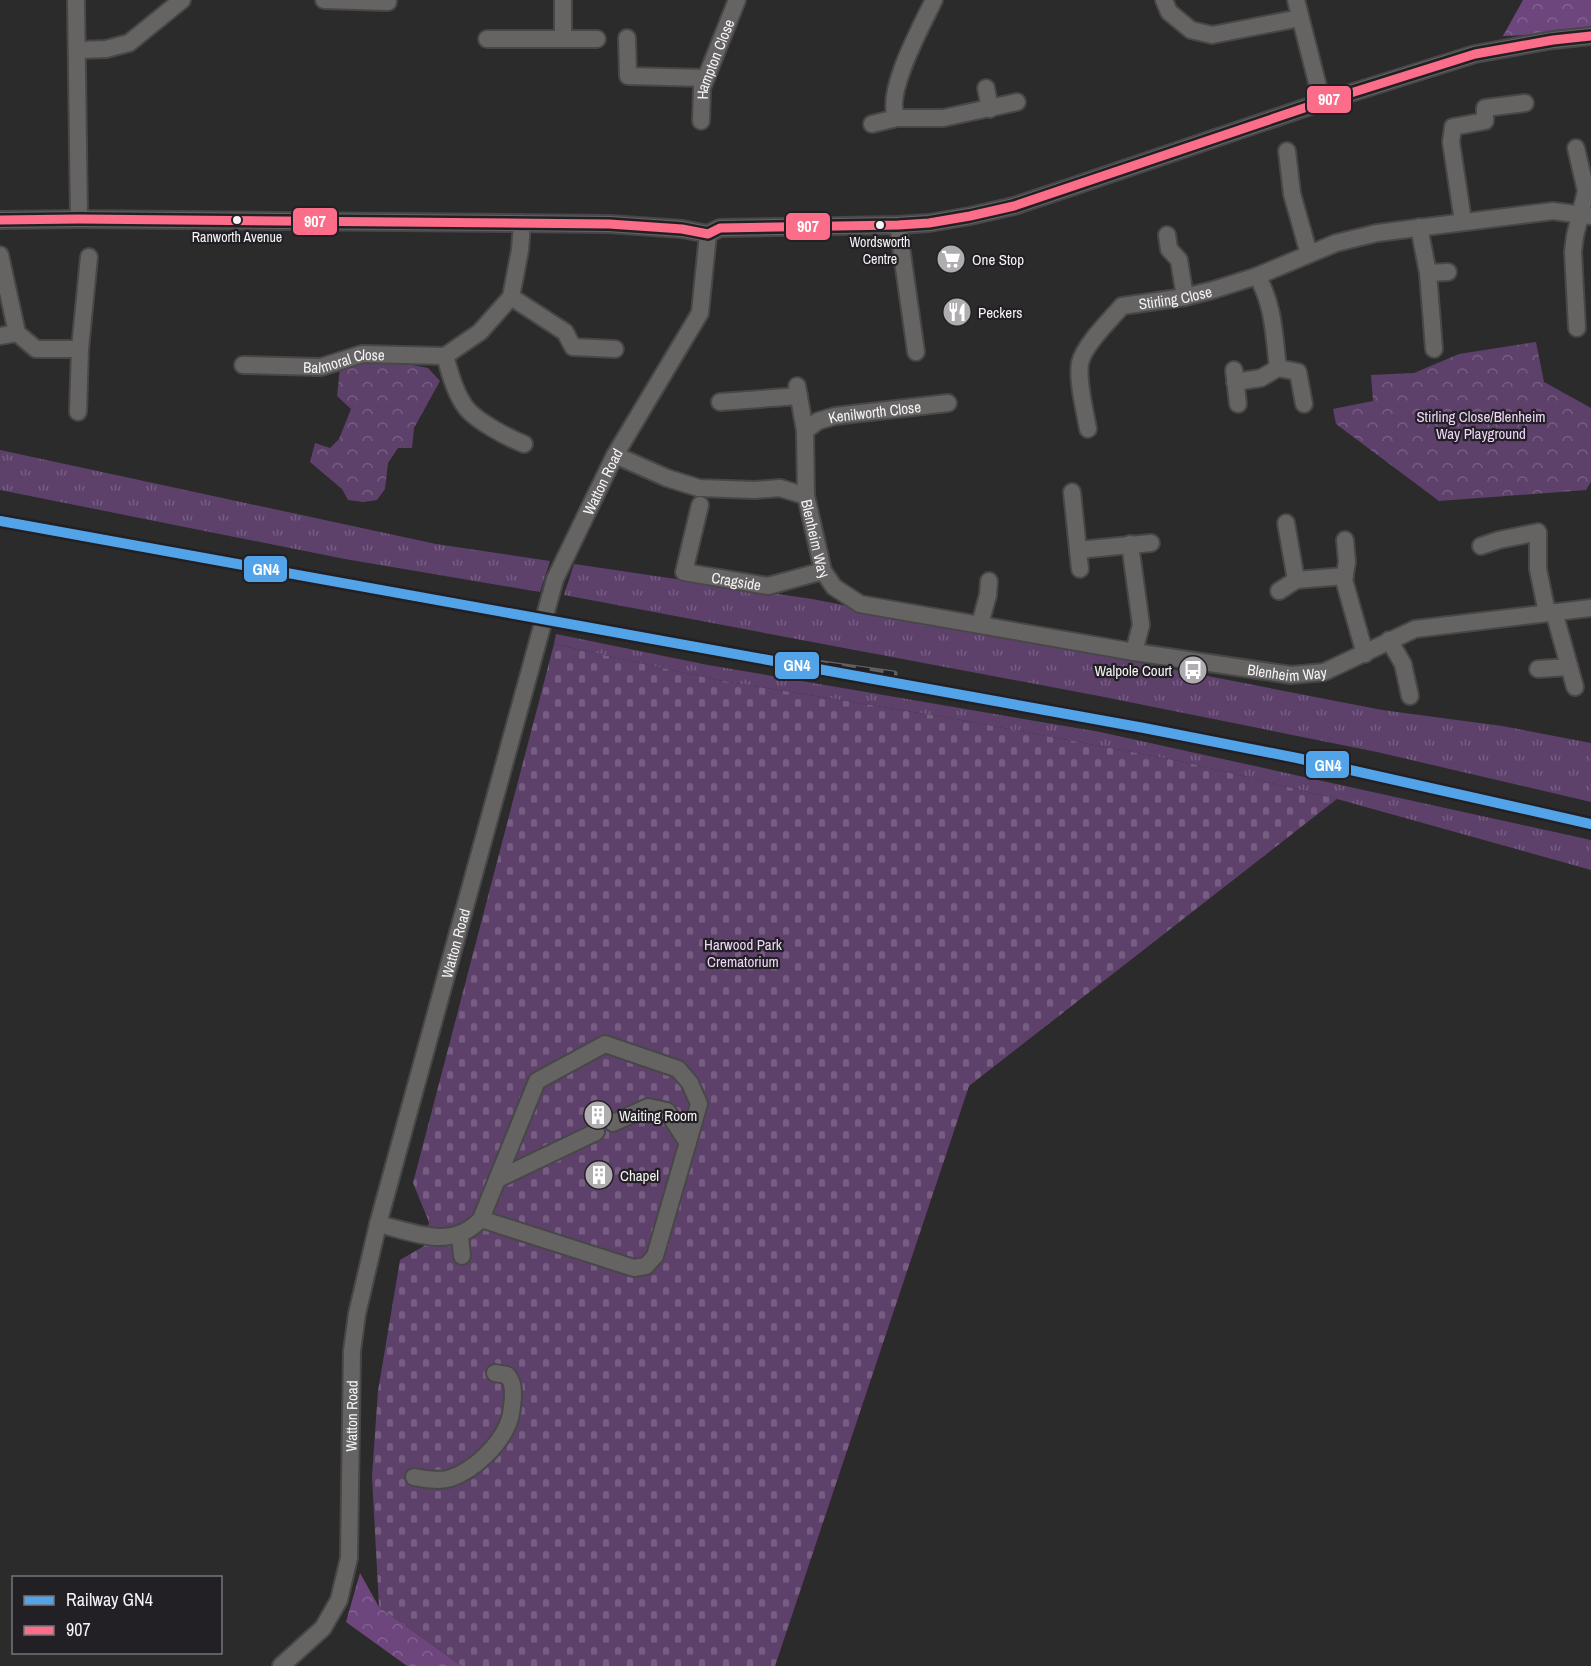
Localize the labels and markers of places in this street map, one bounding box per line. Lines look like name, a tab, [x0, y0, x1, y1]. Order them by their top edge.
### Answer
marker: Ranworth Avenue	[231, 214, 243, 226]
marker: Wordsworth Centre	[874, 219, 886, 231]
place label: Ranworth Avenue	[192, 228, 282, 246]
place label: Wordsworth Centre	[849, 233, 911, 268]
supermarket icon: One Stop	[935, 243, 967, 275]
place label: One Stop	[972, 249, 1024, 270]
restaurant icon: Peckers	[941, 296, 973, 328]
place label: Peckers	[978, 302, 1022, 323]
bus stop icon: Walpole Court	[1177, 654, 1209, 686]
place label: Walpole Court	[1095, 660, 1173, 681]
building icon: Waiting Room	[582, 1099, 614, 1131]
place label: Waiting Room	[619, 1105, 697, 1126]
building icon: Chapel	[583, 1159, 615, 1191]
place label: Chapel	[620, 1165, 659, 1186]

